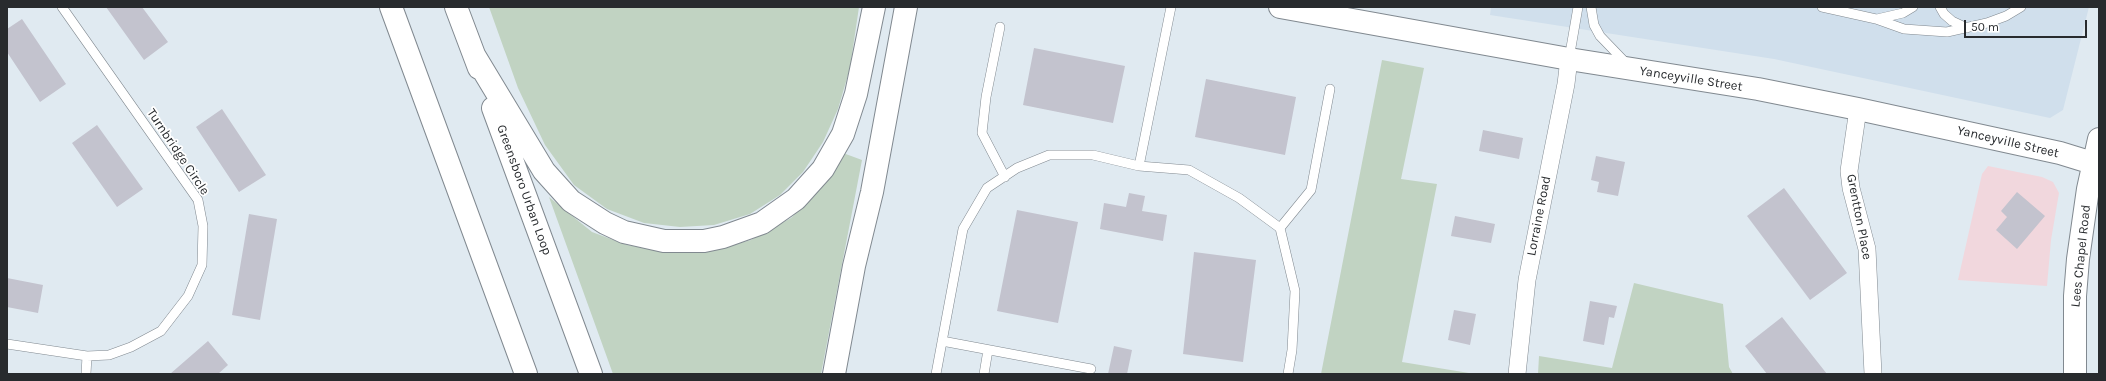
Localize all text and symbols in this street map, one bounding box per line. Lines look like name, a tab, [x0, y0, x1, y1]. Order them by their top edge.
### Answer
scale bar	[1966, 12, 2089, 38]
text: 50 m	[1971, 20, 1999, 34]
street label: Yanceyville Street	[1638, 63, 1744, 95]
street label: Turnbridge Circle	[143, 106, 213, 198]
street label: Greensboro Urban Loop	[493, 123, 555, 257]
street label: Yanceyville Street	[1956, 123, 2060, 161]
street label: Grentton Place	[1843, 173, 1875, 261]
street label: Lorraine Road	[1524, 175, 1554, 257]
street label: Lees Chapel Road	[2068, 204, 2094, 308]

